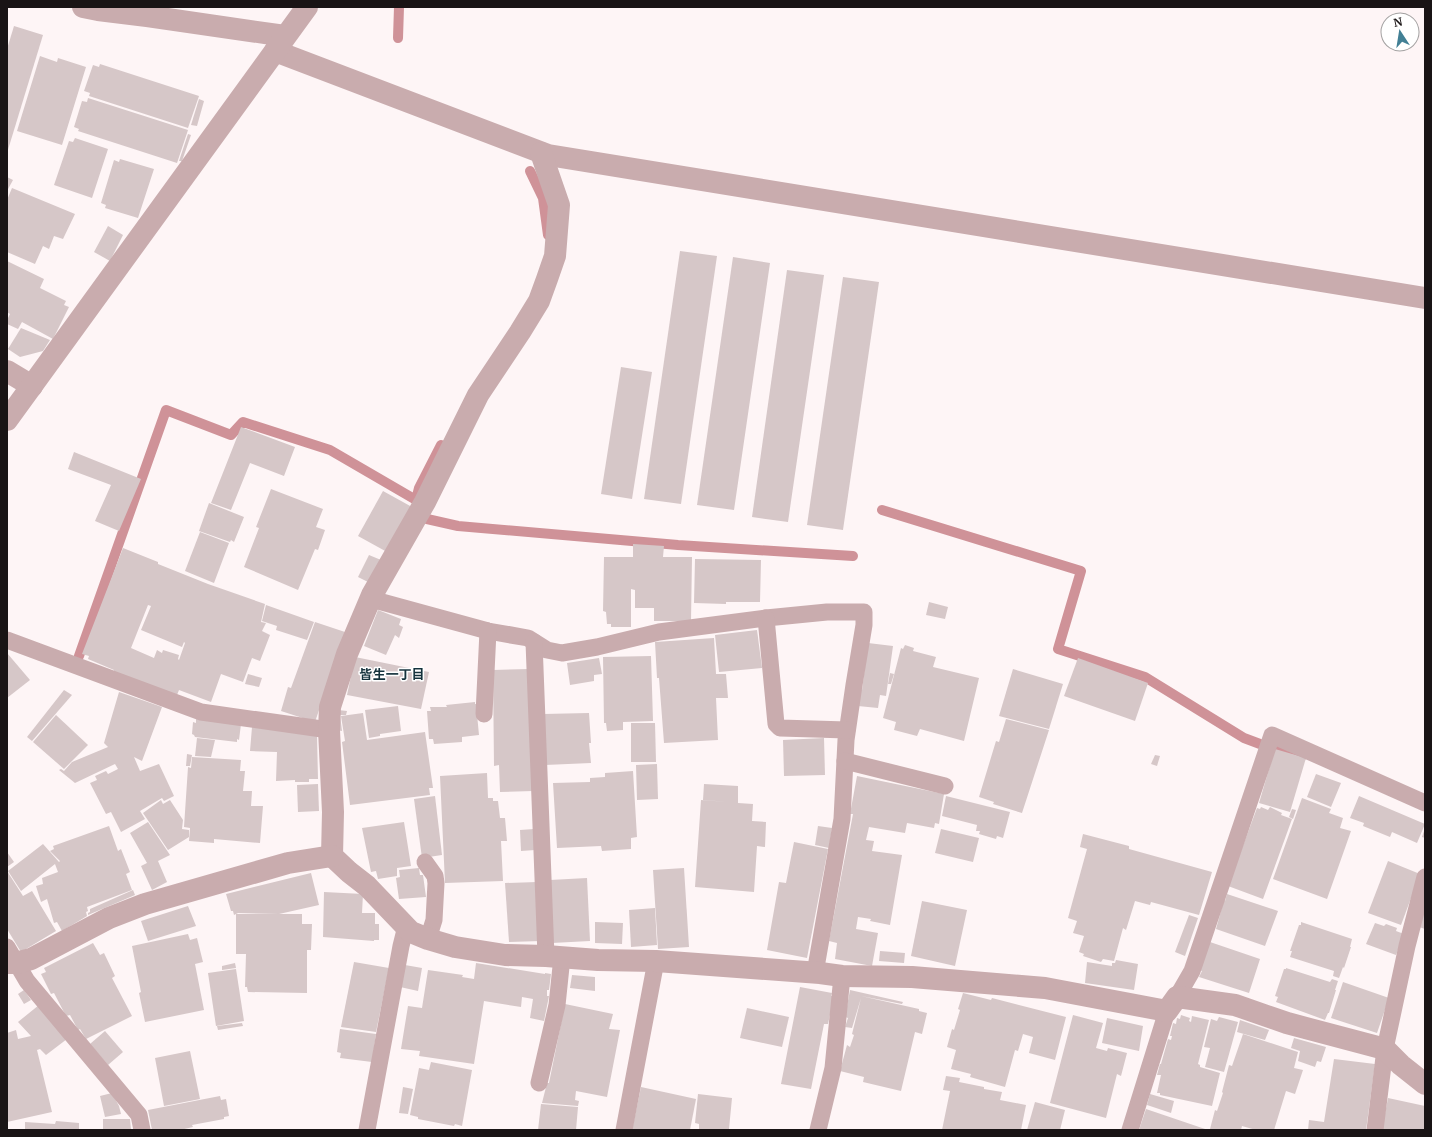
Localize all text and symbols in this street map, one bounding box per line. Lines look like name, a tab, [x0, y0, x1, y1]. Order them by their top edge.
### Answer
north arrow	[1380, 12, 1420, 52]
text: N	[1392, 14, 1404, 30]
district label: 皆生一丁目	[359, 666, 425, 683]

